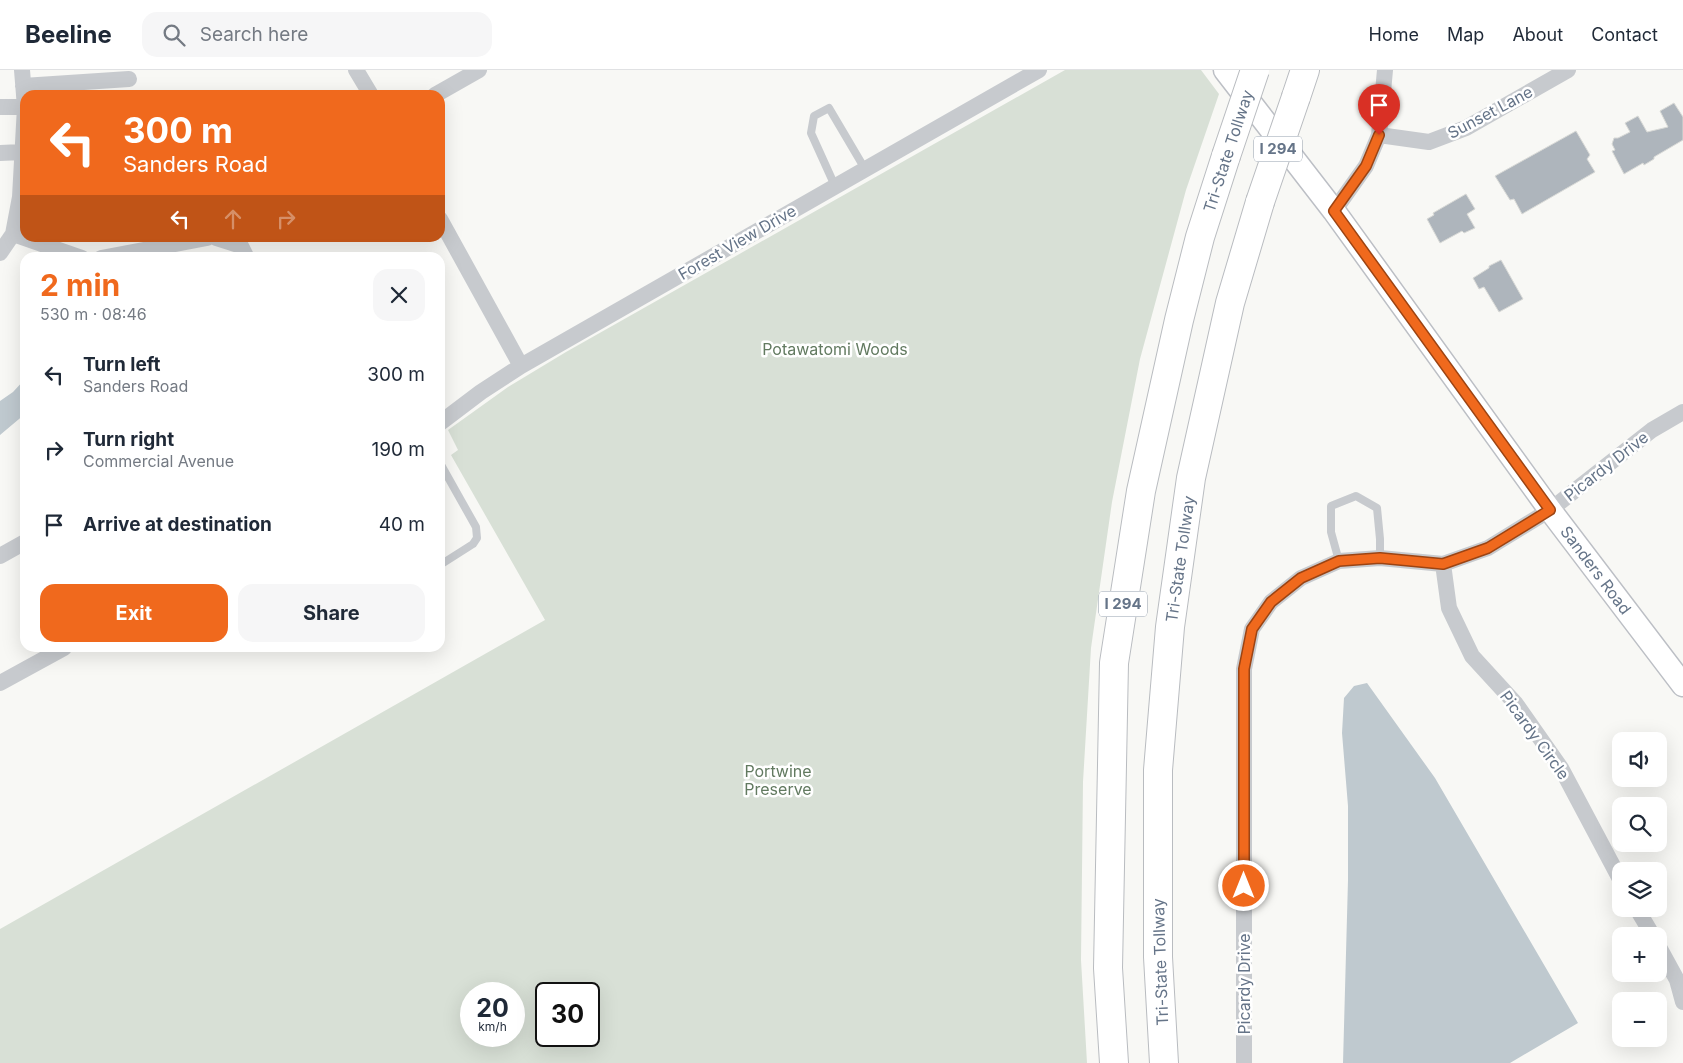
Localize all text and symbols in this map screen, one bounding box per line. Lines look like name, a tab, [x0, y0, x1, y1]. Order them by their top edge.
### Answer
search box	[142, 12, 492, 57]
text: Beeline	[25, 20, 112, 49]
icon: search	[160, 21, 188, 49]
text: Search here	[200, 23, 308, 46]
text: Home	[1369, 24, 1419, 45]
text: Map	[1447, 24, 1484, 45]
text: About	[1512, 24, 1563, 45]
text: Contact	[1591, 24, 1658, 45]
street label: Sunset Lane	[1444, 81, 1536, 143]
pin	[1358, 84, 1400, 135]
street label: Tri-State Tollway	[1199, 87, 1257, 215]
icon: arrive	[1365, 91, 1393, 119]
text: 300 m	[123, 109, 233, 151]
icon: left	[40, 110, 105, 175]
road number: I 294	[1254, 136, 1302, 162]
text: Sanders Road	[123, 151, 268, 177]
street label: Forest View Drive	[674, 200, 800, 284]
icon: left	[166, 205, 194, 233]
icon: ahead	[219, 205, 247, 233]
icon: right	[272, 205, 300, 233]
text: 2 min	[40, 267, 120, 303]
button: close	[373, 269, 425, 321]
text: 530 m · 08:46	[40, 304, 147, 324]
park label: Potawatomi Woods	[762, 339, 908, 359]
text: Turn left	[83, 353, 161, 376]
icon: left	[40, 361, 68, 389]
text: 300 m	[367, 363, 425, 386]
text: Sanders Road	[83, 376, 188, 396]
street label: Picardy Drive	[1560, 427, 1652, 505]
text: Turn right	[83, 428, 174, 451]
icon: right	[40, 436, 68, 464]
text: 190 m	[372, 438, 425, 461]
text: Commercial Avenue	[83, 451, 234, 471]
street label: Tri-State Tollway	[1161, 494, 1199, 624]
icon: arrive	[40, 511, 68, 539]
text: Arrive at destination	[83, 513, 272, 536]
text: 40 m	[379, 513, 425, 536]
street label: Sanders Road	[1556, 522, 1636, 618]
button: Exit	[40, 584, 228, 642]
button: Share	[238, 584, 425, 642]
road number: I 294	[1099, 592, 1147, 616]
street label: Picardy Circle	[1496, 687, 1574, 783]
map controls	[1612, 732, 1667, 1047]
button: sound	[1612, 732, 1667, 787]
park label: Portwine Preserve	[744, 761, 812, 799]
button: search	[1612, 797, 1667, 852]
position arrow	[1217, 859, 1269, 911]
button: layers	[1612, 862, 1667, 917]
street label: Tri-State Tollway	[1148, 898, 1172, 1026]
button: +	[1612, 927, 1667, 982]
street label: Picardy Drive	[1234, 933, 1254, 1035]
speed limit sign: 30	[535, 982, 600, 1047]
button: −	[1612, 992, 1667, 1047]
text: 20	[476, 993, 509, 1023]
text: km/h	[478, 1019, 507, 1034]

